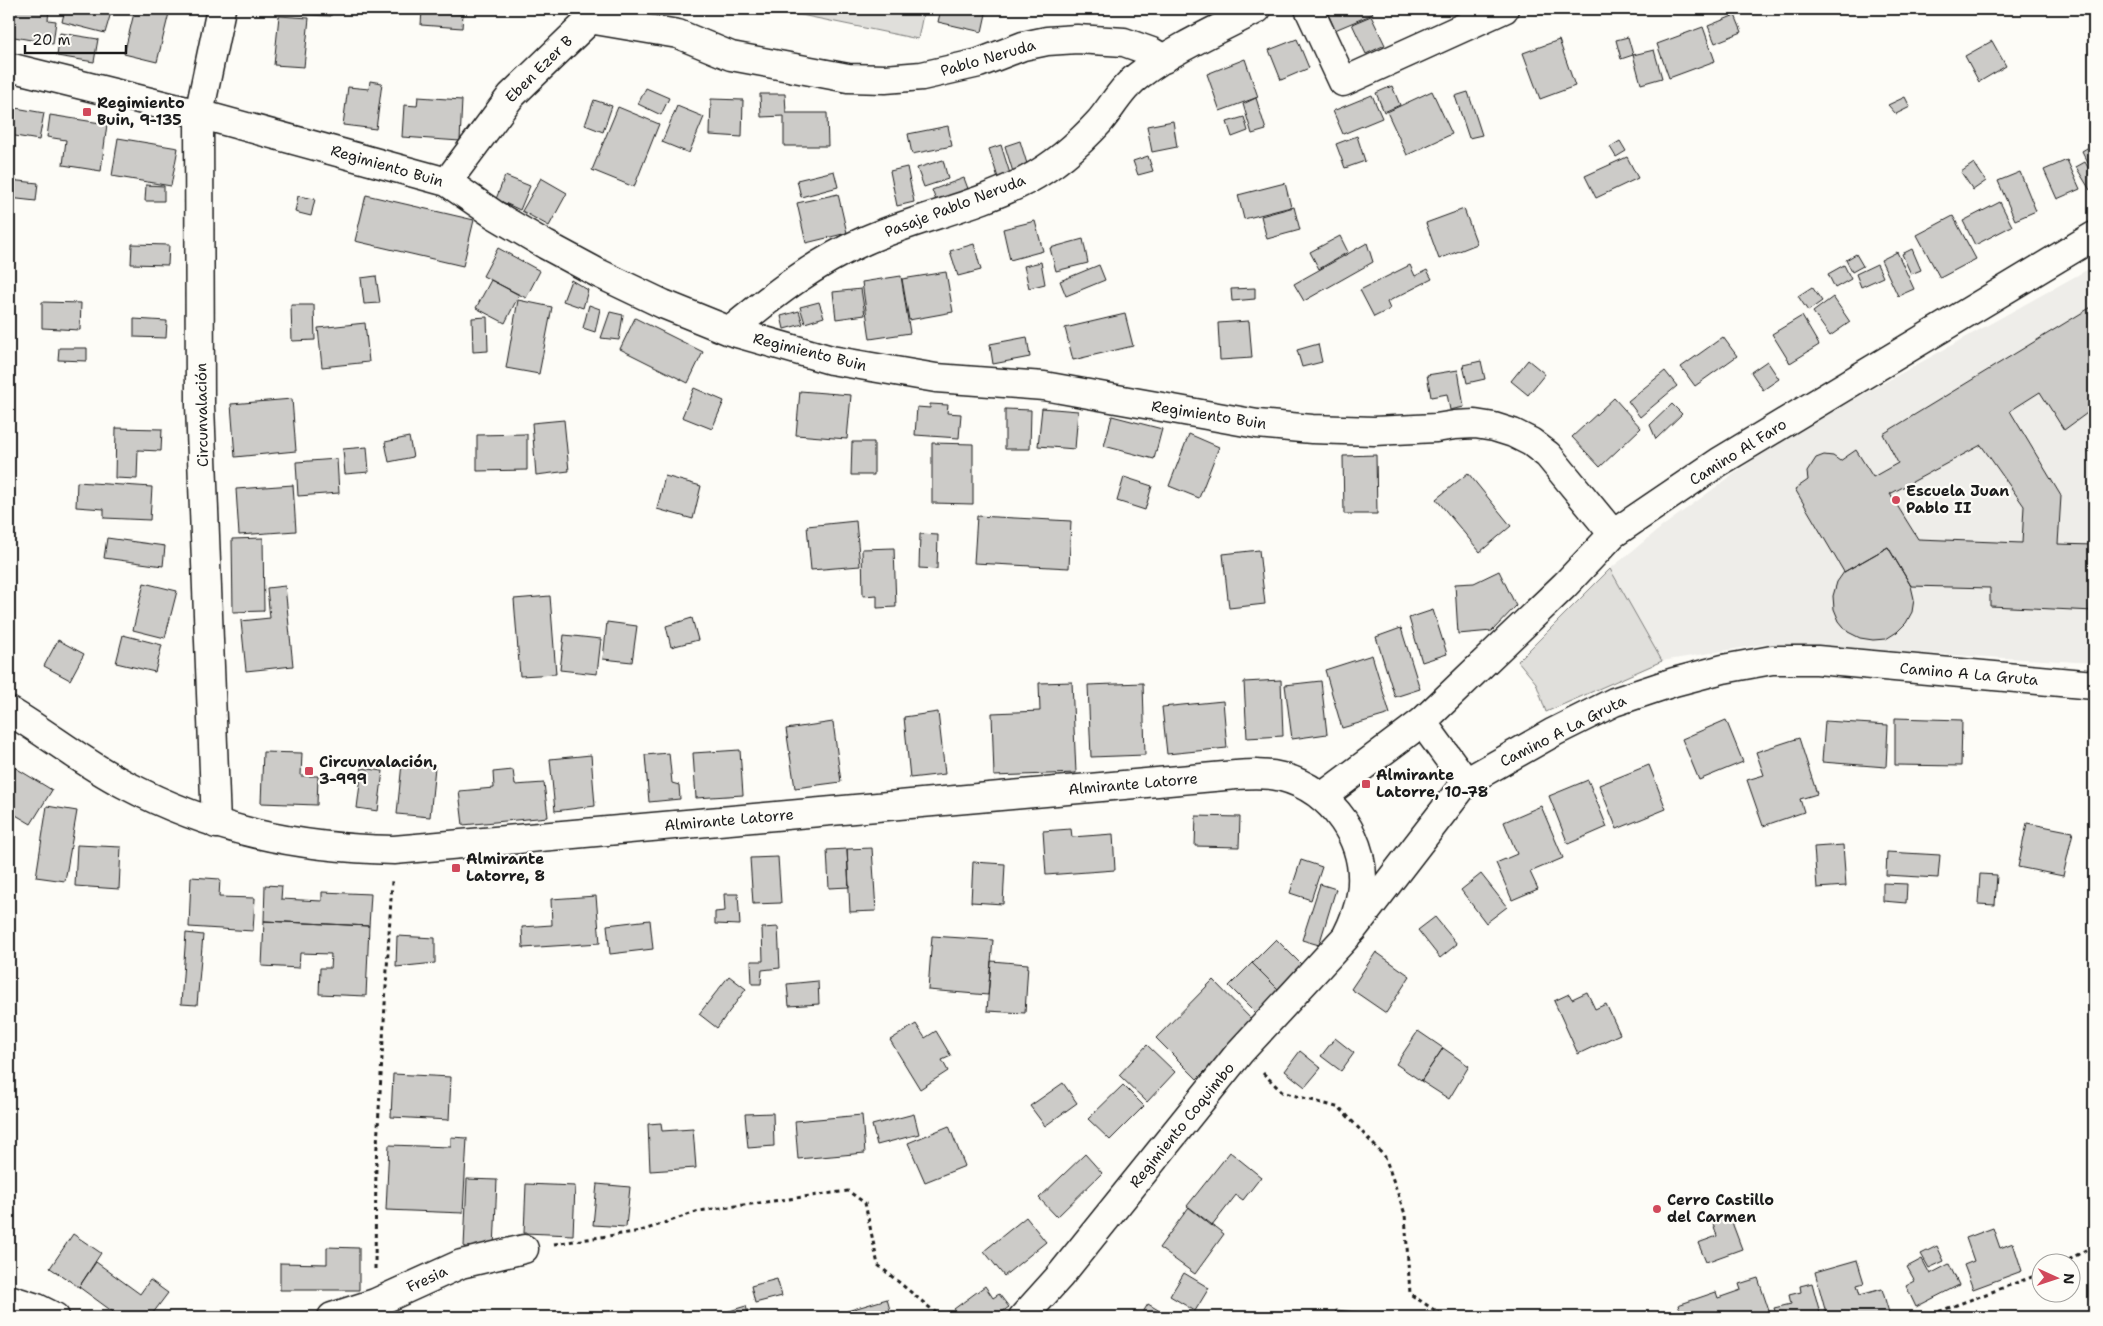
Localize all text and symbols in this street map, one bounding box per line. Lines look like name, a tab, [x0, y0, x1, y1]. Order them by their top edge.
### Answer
scale bar	[25, 22, 126, 54]
text: 20 m	[32, 30, 71, 50]
street label: Eben Ezer B	[501, 31, 577, 107]
street label: Pablo Neruda	[938, 35, 1039, 81]
place label: Regimiento Buin, 9-135	[97, 93, 185, 130]
marker: Regimiento Buin, 9-135	[81, 106, 93, 118]
street label: Regimiento Buin	[328, 140, 446, 192]
street label: Pasaje Pablo Neruda	[882, 170, 1029, 242]
street label: Regimiento Buin	[751, 328, 869, 376]
street label: Circunvalación	[191, 363, 213, 467]
street label: Regimiento Buin	[1150, 396, 1268, 434]
street label: Camino Al Faro	[1686, 414, 1790, 490]
place label: Escuela Juan Pablo II	[1906, 481, 2009, 518]
marker: Escuela Juan Pablo II	[1890, 494, 1902, 506]
street label: Camino A La Gruta	[1899, 658, 2040, 690]
street label: Camino A La Gruta	[1497, 690, 1630, 771]
place label: Circunvalación, 3-999	[319, 752, 437, 789]
marker: Circunvalación, 3-999	[303, 765, 315, 777]
place label: Almirante Latorre, 10-78	[1376, 765, 1488, 802]
street label: Almirante Latorre	[1067, 768, 1199, 800]
marker: Almirante Latorre, 10-78	[1360, 778, 1372, 790]
street label: Almirante Latorre	[663, 804, 795, 836]
place label: Almirante Latorre, 8	[466, 849, 545, 886]
marker: Almirante Latorre, 8	[450, 862, 462, 874]
street label: Regimiento Coquimbo	[1125, 1058, 1239, 1192]
place label: Cerro Castillo del Carmen	[1667, 1190, 1774, 1227]
marker: Cerro Castillo del Carmen	[1651, 1203, 1663, 1215]
north arrow	[2030, 1254, 2080, 1304]
street label: Fresia	[403, 1261, 451, 1297]
text: N	[2060, 1273, 2078, 1285]

